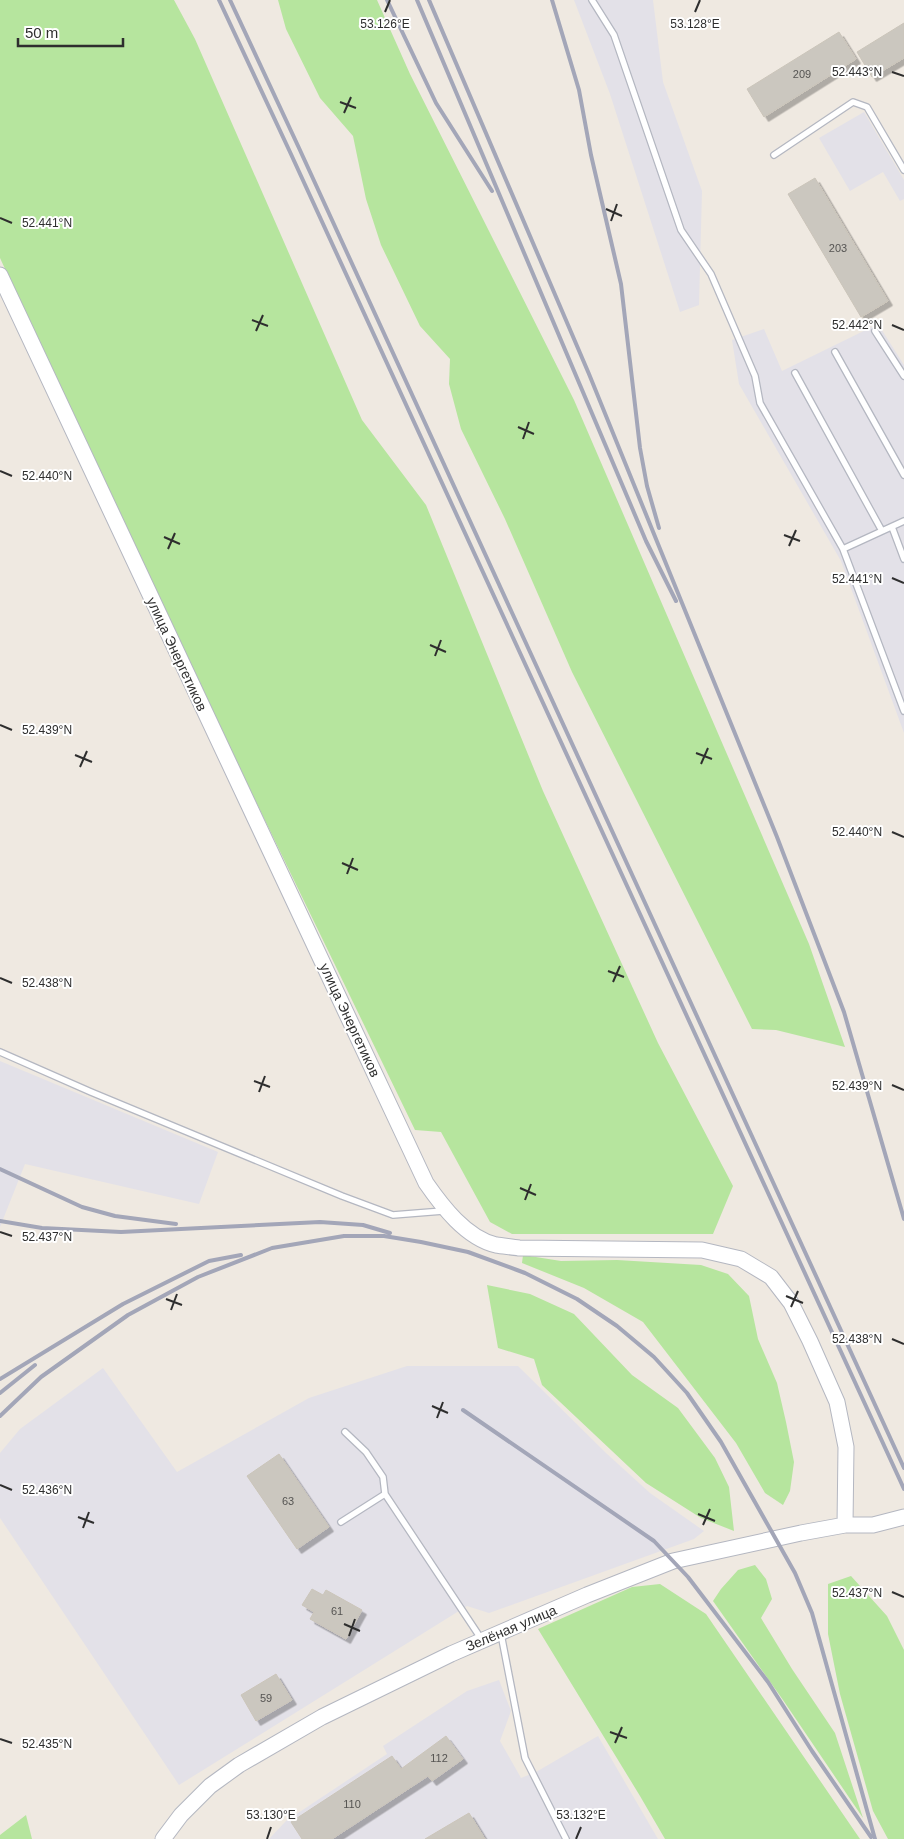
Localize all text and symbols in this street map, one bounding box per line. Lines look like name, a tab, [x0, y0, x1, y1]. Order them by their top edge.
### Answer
scale bar	[18, 15, 122, 47]
text: 53.126°E	[360, 17, 410, 31]
text: 53.128°E	[670, 17, 720, 31]
text: 50 m	[25, 24, 58, 41]
text: 52.443°N	[832, 65, 882, 79]
house number: 209	[793, 68, 811, 80]
text: 52.441°N	[22, 216, 72, 230]
house number: 203	[829, 242, 847, 254]
text: 52.442°N	[832, 318, 882, 332]
text: 52.440°N	[22, 469, 72, 483]
text: 52.441°N	[832, 572, 882, 586]
street label: улица Энергетиков	[144, 595, 210, 713]
text: 52.439°N	[22, 723, 72, 737]
text: 52.440°N	[832, 825, 882, 839]
street label: улица Энергетиков	[317, 961, 383, 1079]
text: 52.438°N	[22, 976, 72, 990]
text: 52.439°N	[832, 1079, 882, 1093]
text: 52.437°N	[22, 1230, 72, 1244]
text: 52.438°N	[832, 1332, 882, 1346]
text: 52.436°N	[22, 1483, 72, 1497]
house number: 63	[282, 1495, 294, 1507]
text: 52.437°N	[832, 1586, 882, 1600]
street label: Зелёная улица	[463, 1602, 559, 1654]
house number: 61	[331, 1605, 343, 1617]
house number: 59	[260, 1692, 272, 1704]
text: 52.435°N	[22, 1737, 72, 1751]
house number: 112	[430, 1752, 448, 1764]
house number: 110	[343, 1798, 361, 1810]
text: 53.130°E	[246, 1808, 296, 1822]
text: 53.132°E	[556, 1808, 606, 1822]

